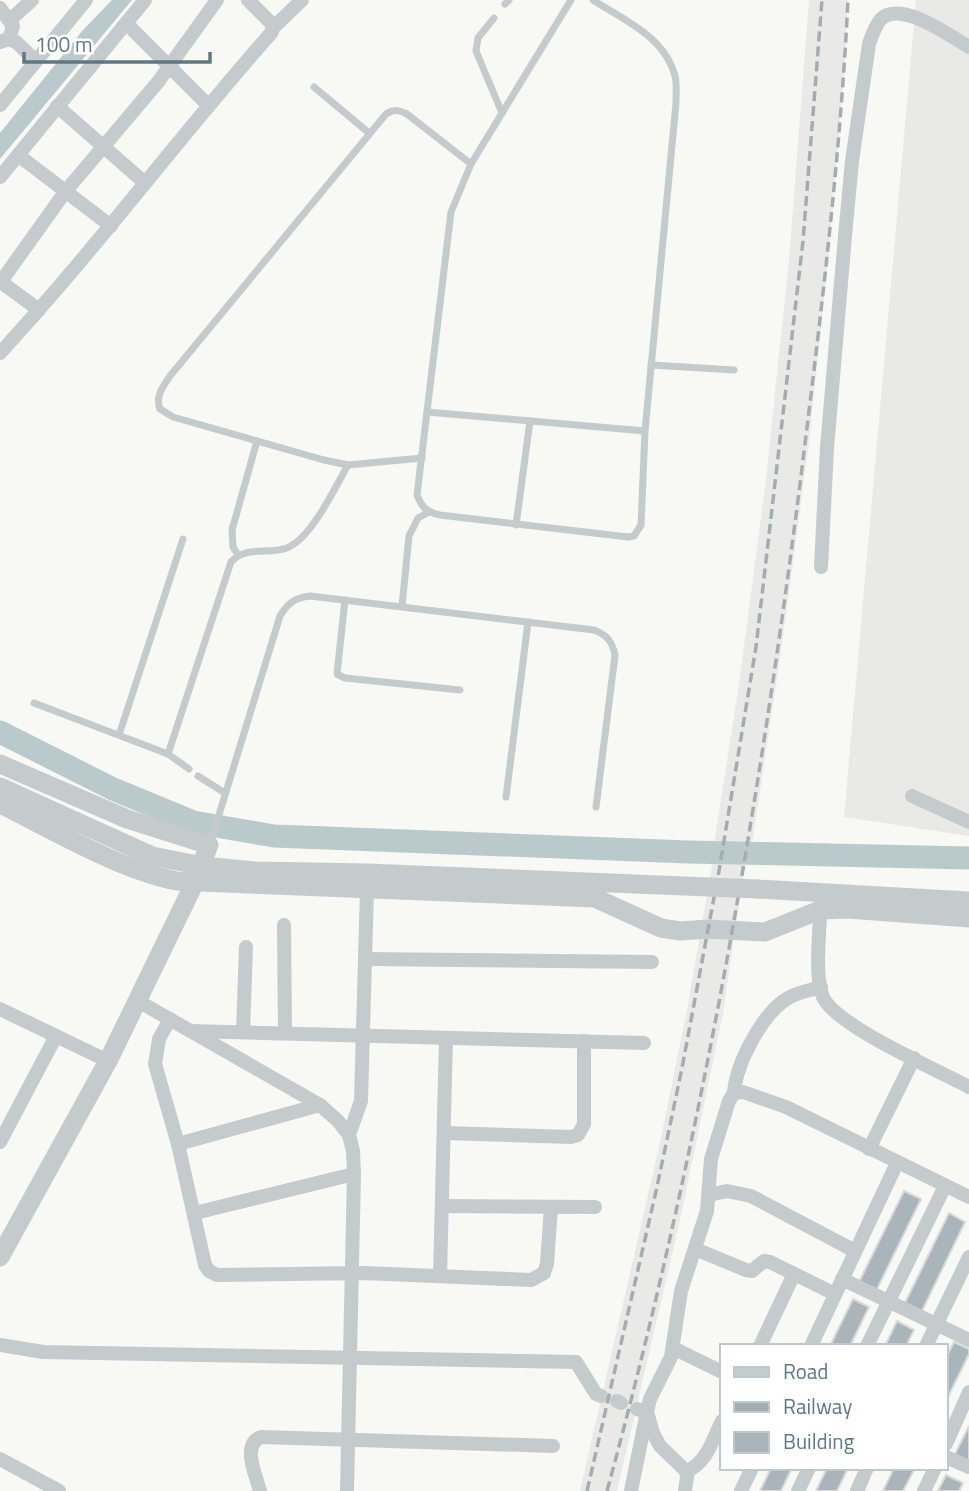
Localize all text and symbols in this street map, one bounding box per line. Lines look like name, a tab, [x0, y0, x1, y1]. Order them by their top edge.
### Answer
scale bar	[24, 21, 210, 65]
text: 100 m	[35, 28, 92, 60]
legend	[720, 1344, 948, 1470]
text: Road	[783, 1355, 828, 1387]
text: Railway	[783, 1390, 852, 1422]
text: Building	[783, 1425, 855, 1457]

